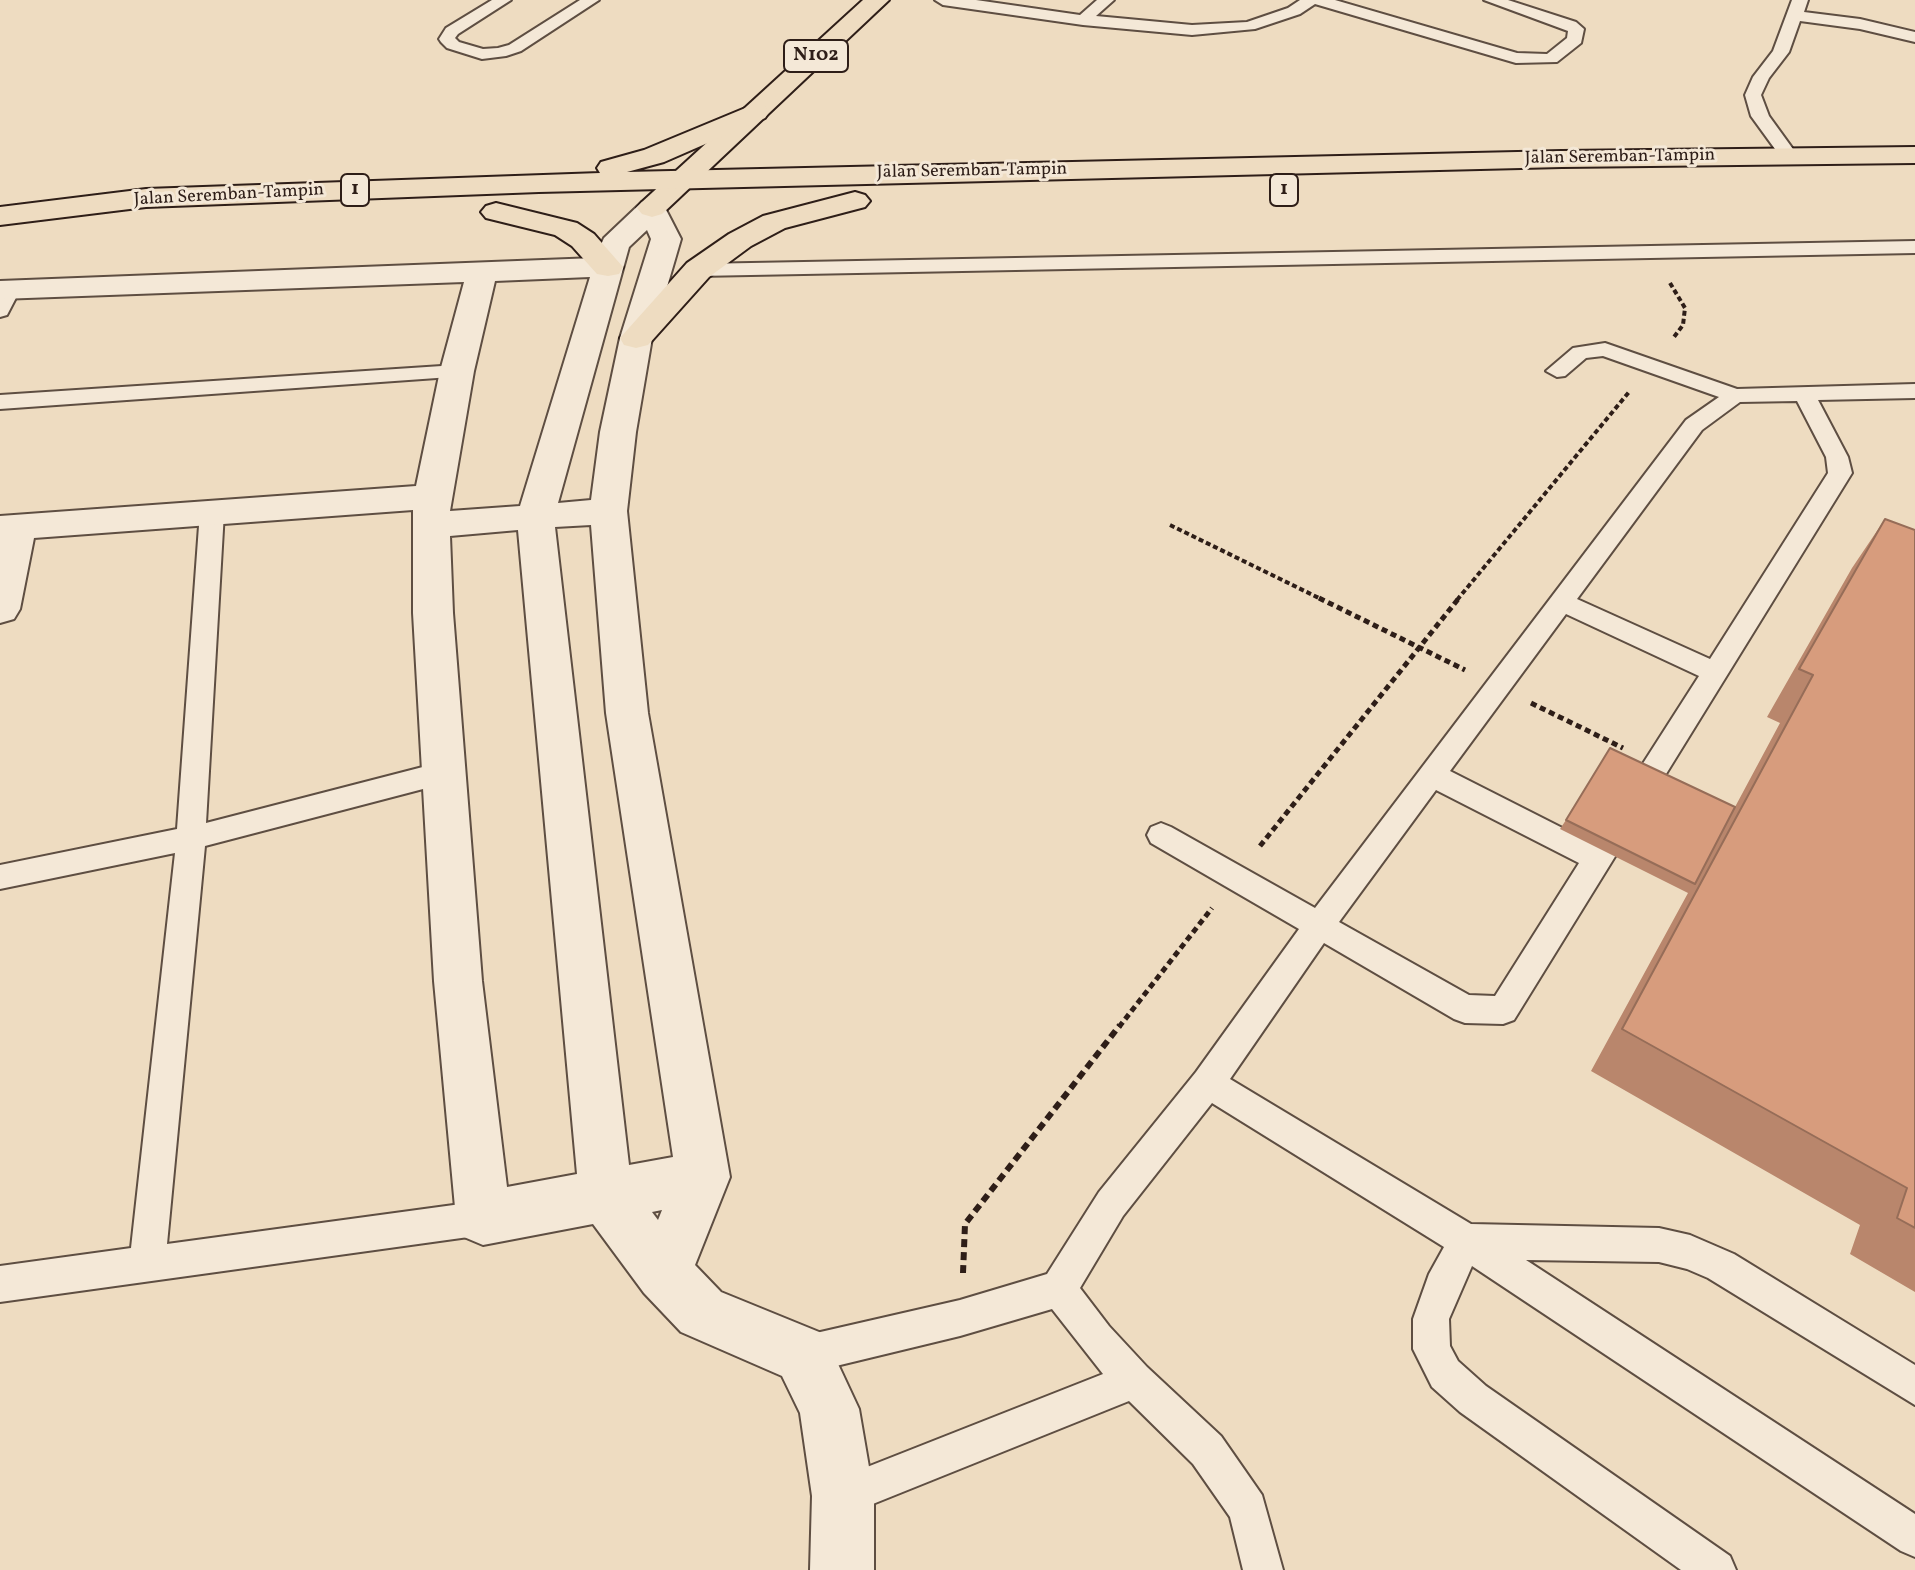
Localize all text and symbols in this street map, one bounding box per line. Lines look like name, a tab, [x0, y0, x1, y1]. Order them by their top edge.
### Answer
road number: N102	[784, 40, 848, 72]
street label: Jalan Seremban-Tampin	[1525, 146, 1715, 170]
street label: Jalan Seremban-Tampin	[877, 160, 1067, 184]
road number: 1	[341, 174, 369, 206]
road number: 1	[1270, 174, 1298, 206]
street label: Jalan Seremban-Tampin	[133, 180, 325, 212]

